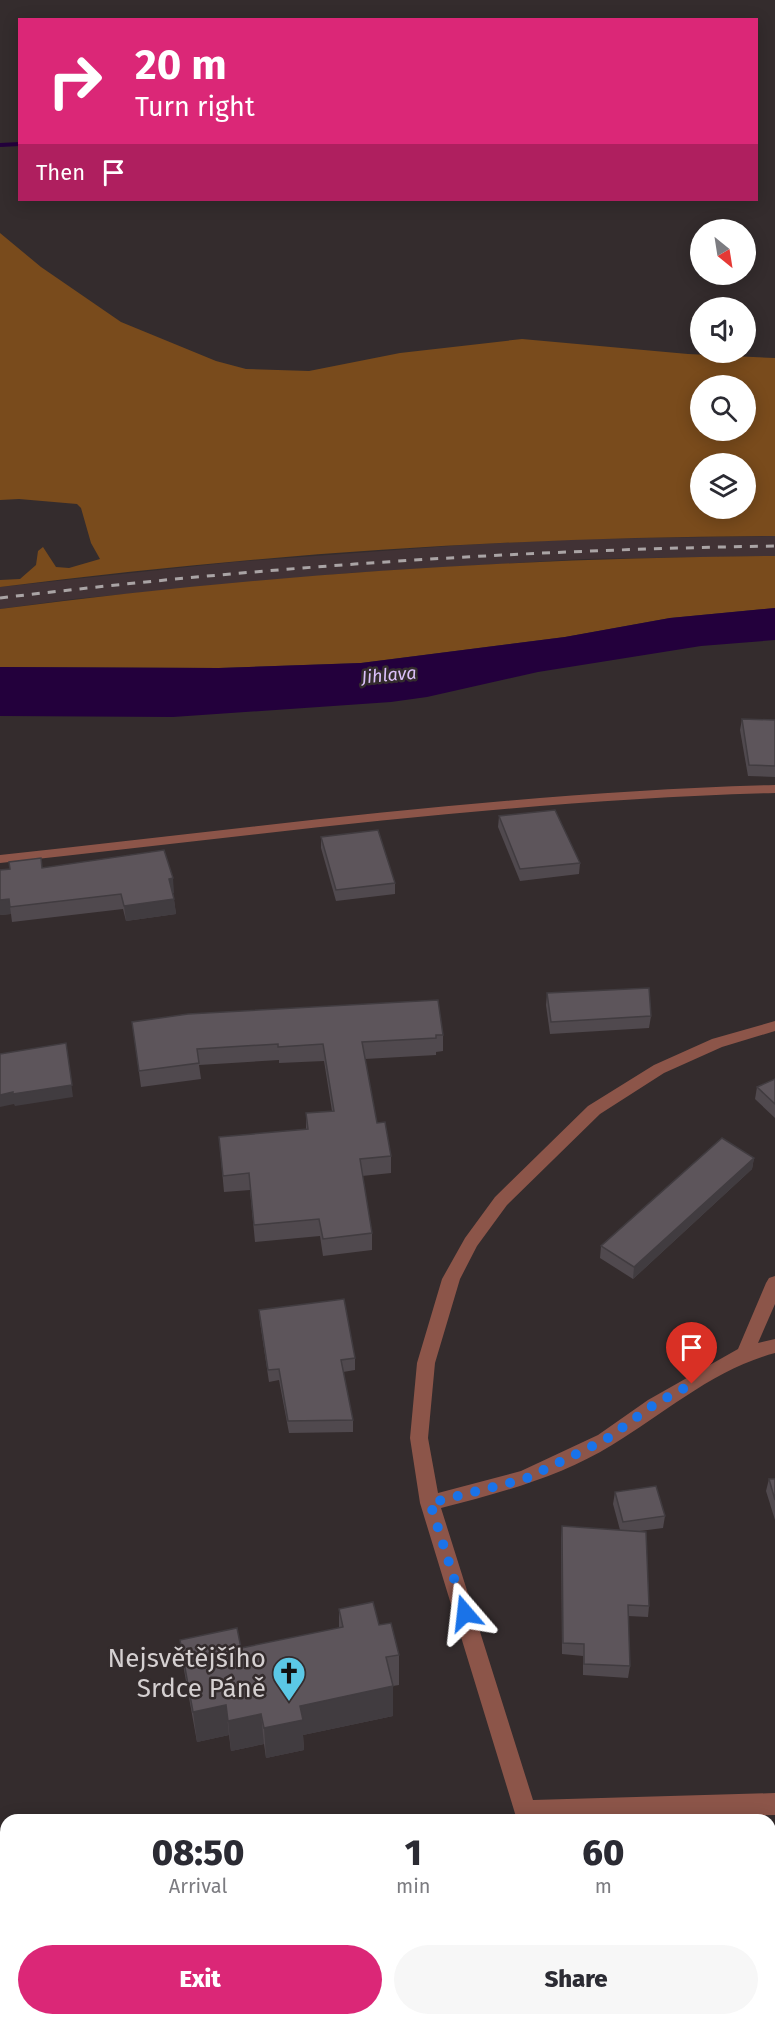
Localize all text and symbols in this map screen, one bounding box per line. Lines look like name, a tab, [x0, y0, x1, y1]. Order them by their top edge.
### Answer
text: 20 m	[135, 40, 227, 90]
icon: right	[36, 42, 114, 120]
text: Turn right	[135, 91, 255, 123]
icon: arrive	[97, 156, 130, 189]
text: Then	[36, 159, 85, 186]
north arrow	[690, 219, 756, 285]
map controls	[690, 219, 756, 519]
button: sound	[690, 297, 756, 363]
button: search	[690, 375, 756, 441]
button: layers	[690, 453, 756, 519]
water label: Jihlava	[360, 662, 417, 688]
pin	[666, 1322, 717, 1384]
icon: arrive	[675, 1331, 708, 1364]
position arrow	[433, 1581, 497, 1645]
place label: Nejsvětějšího Srdce Páně	[108, 1643, 266, 1704]
church icon: Nejsvětějšího Srdce Páně	[271, 1655, 307, 1702]
text: 08:50	[152, 1831, 244, 1875]
text: 1	[405, 1831, 422, 1875]
text: 60	[582, 1831, 624, 1875]
text: Arrival	[169, 1874, 227, 1898]
text: min	[396, 1874, 431, 1898]
text: m	[595, 1874, 612, 1898]
button: Exit	[18, 1945, 382, 2014]
button: Share	[394, 1945, 758, 2014]

